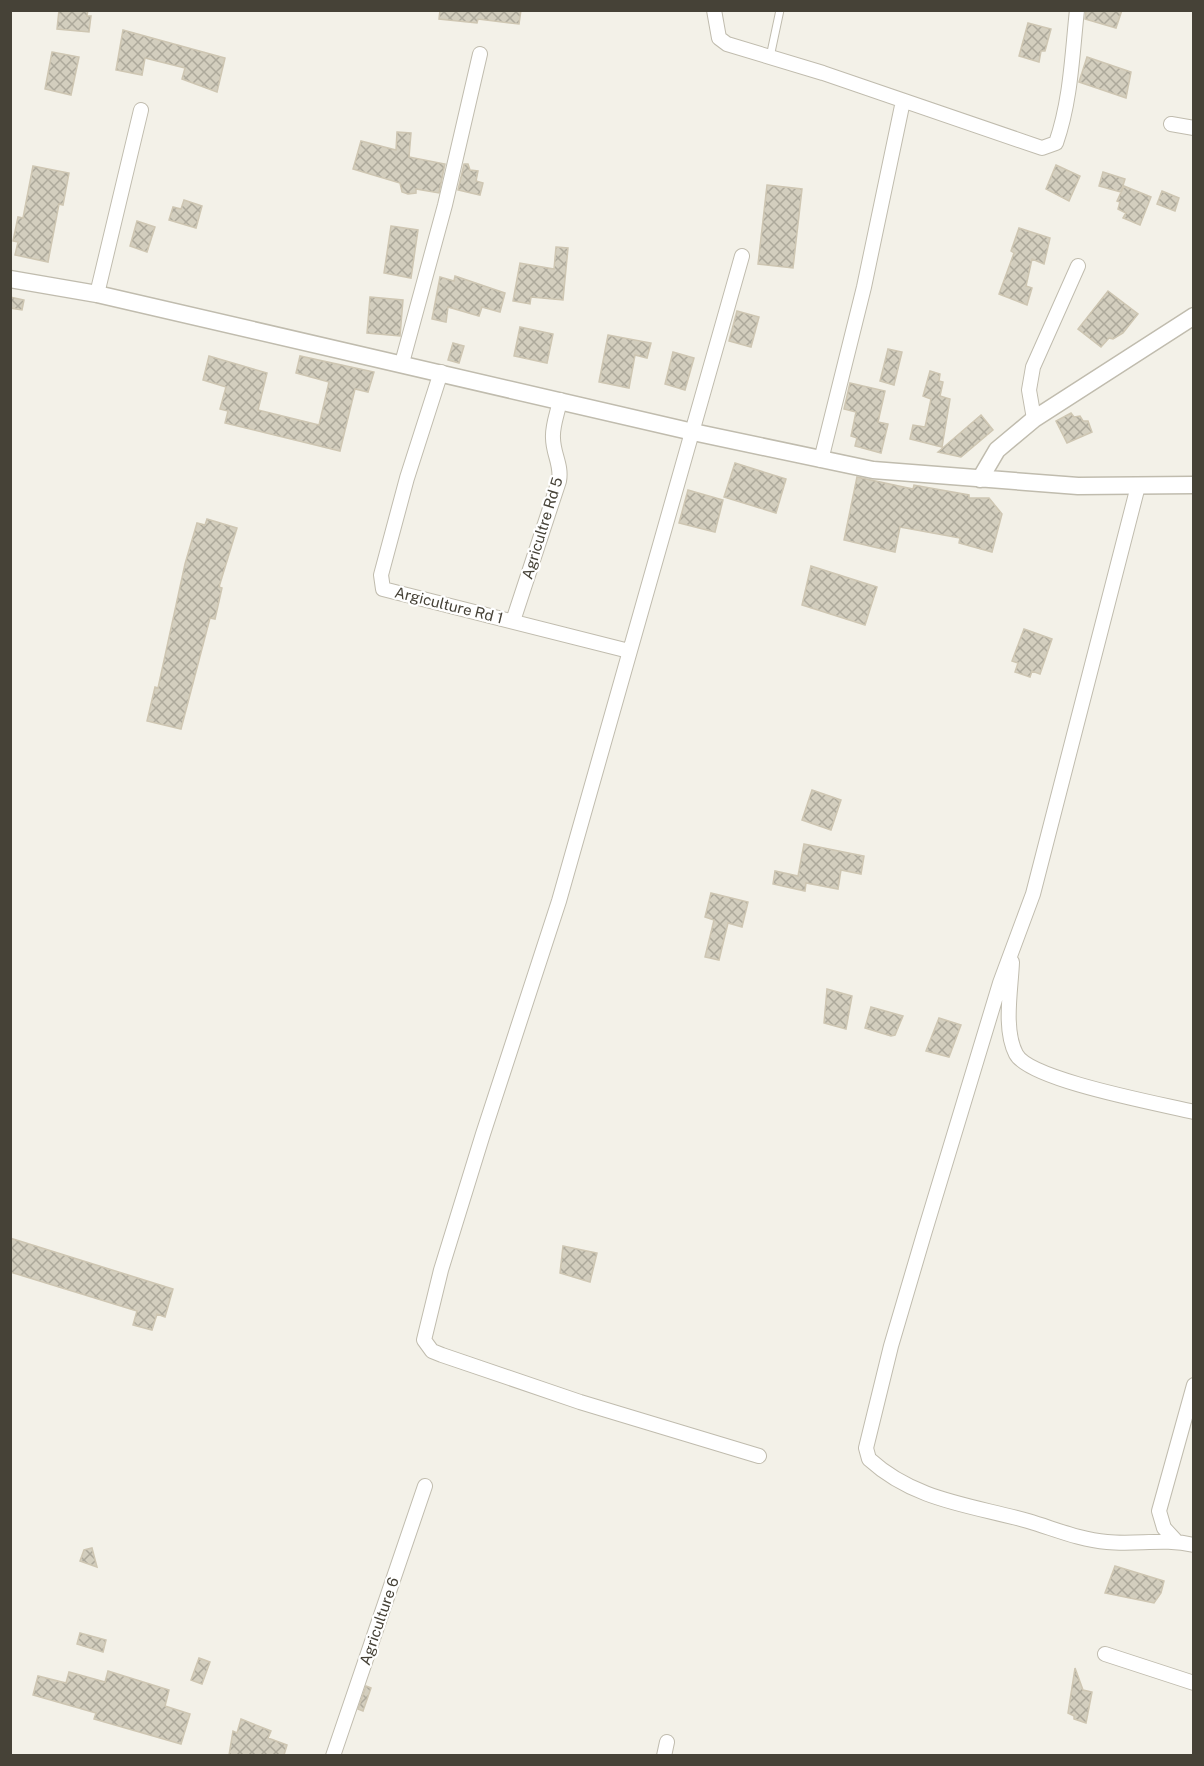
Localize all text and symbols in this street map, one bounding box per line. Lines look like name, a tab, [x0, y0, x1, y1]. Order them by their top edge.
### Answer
street label: Agricultre Rd 5	[518, 475, 566, 581]
street label: Argiculture Rd 1	[393, 583, 505, 627]
street label: Agriculture 6	[356, 1575, 402, 1667]

